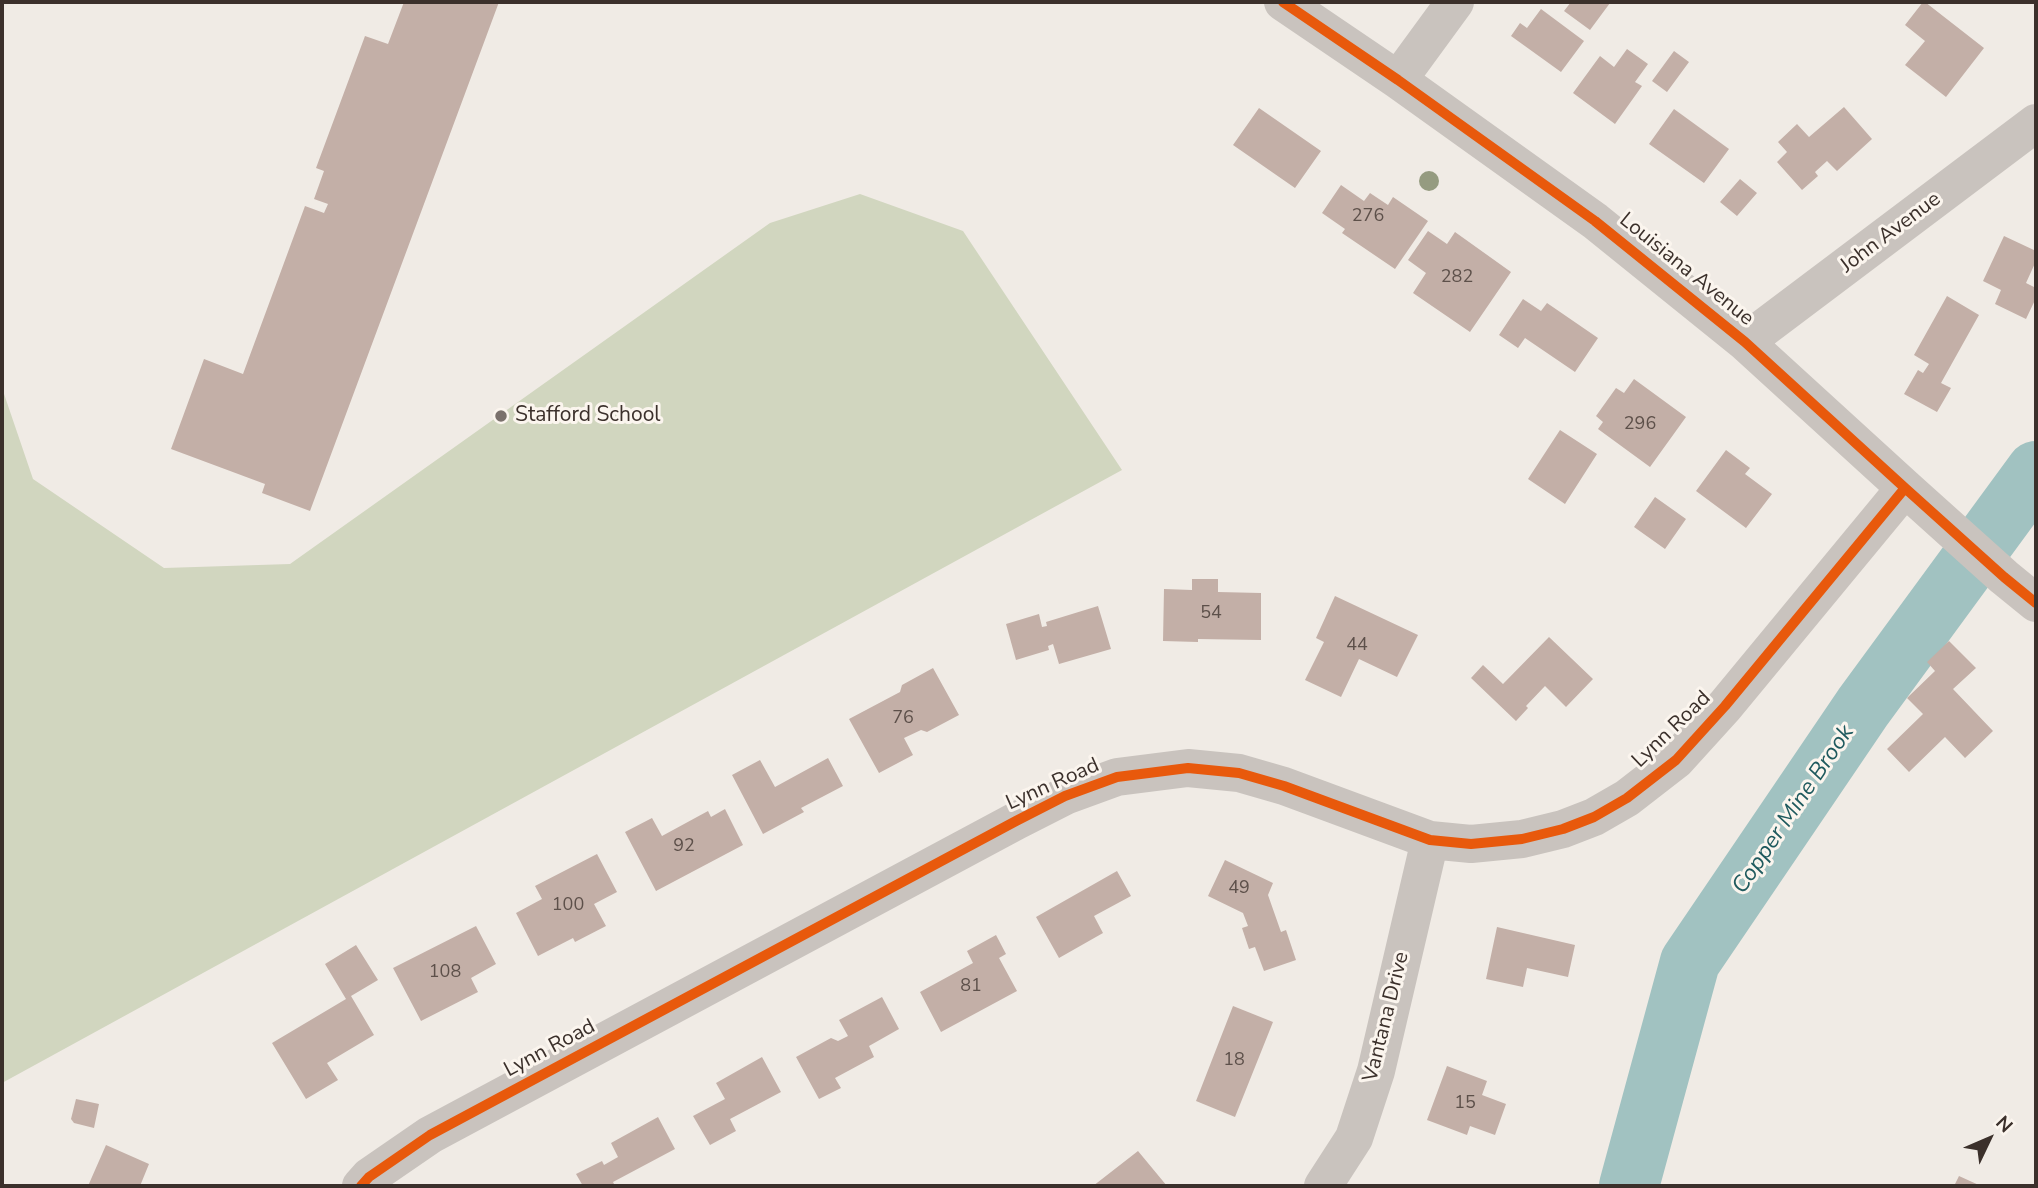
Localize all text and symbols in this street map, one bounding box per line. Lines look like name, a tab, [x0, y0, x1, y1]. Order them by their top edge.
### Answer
street label: John Avenue	[1836, 187, 1946, 279]
house number: 276	[1352, 206, 1384, 228]
street label: Louisiana Avenue	[1614, 208, 1758, 332]
house number: 282	[1441, 267, 1473, 289]
place label: Stafford School	[515, 403, 661, 429]
marker: Stafford School	[493, 408, 509, 424]
house number: 296	[1624, 414, 1656, 436]
house number: 54	[1200, 603, 1222, 625]
house number: 44	[1346, 635, 1368, 657]
street label: Lynn Road	[1627, 686, 1717, 774]
house number: 76	[892, 708, 914, 730]
water label: Copper Mine Brook	[1727, 720, 1861, 900]
street label: Lynn Road	[1002, 753, 1104, 817]
house number: 92	[673, 836, 695, 858]
house number: 49	[1228, 878, 1250, 900]
house number: 100	[552, 895, 584, 917]
street label: Vantana Drive	[1359, 949, 1415, 1085]
house number: 108	[429, 962, 461, 984]
house number: 81	[960, 976, 982, 998]
street label: Lynn Road	[500, 1015, 600, 1083]
house number: 18	[1223, 1050, 1245, 1072]
house number: 15	[1454, 1093, 1476, 1115]
north arrow	[1954, 1104, 2024, 1174]
text: N	[1990, 1110, 2018, 1139]

